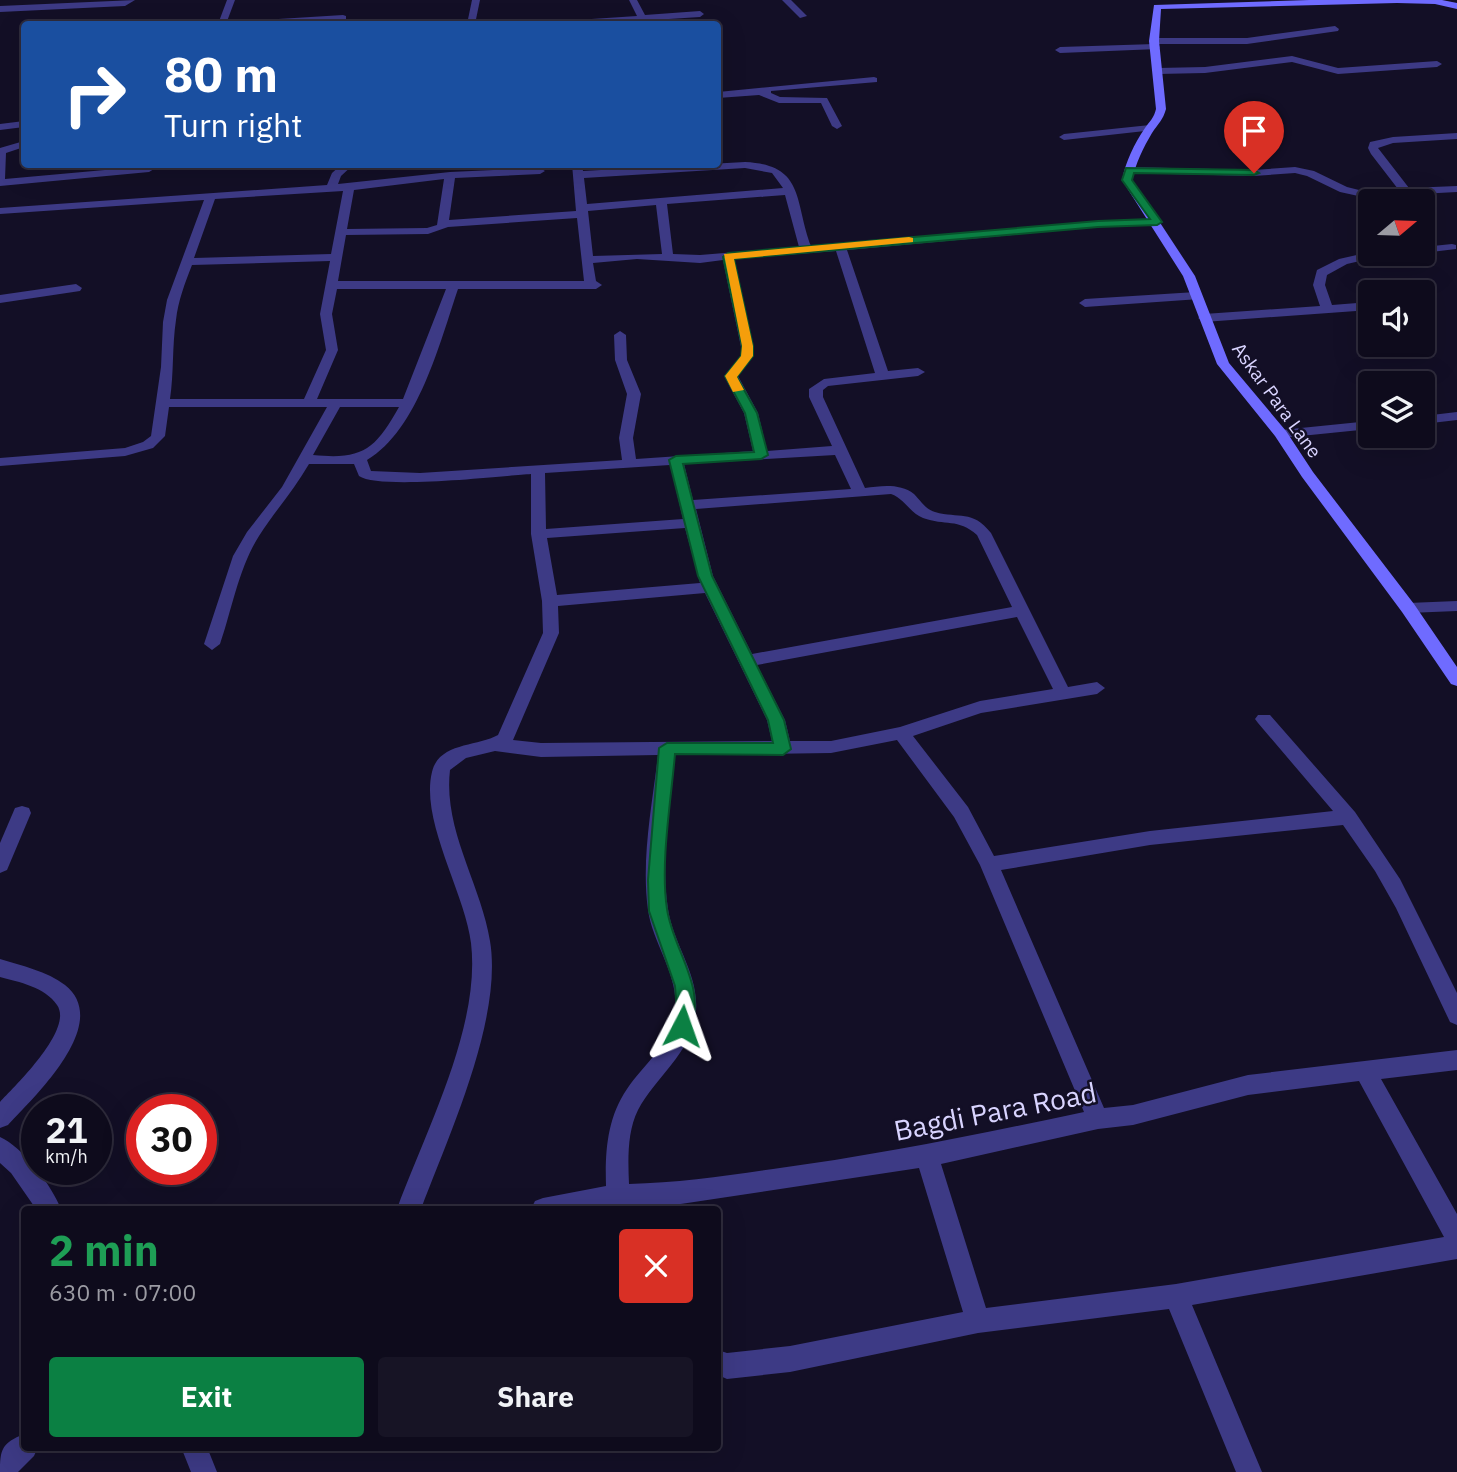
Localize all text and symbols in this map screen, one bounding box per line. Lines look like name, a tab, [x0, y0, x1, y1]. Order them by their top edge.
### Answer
text: 80 m	[164, 42, 278, 105]
icon: right	[49, 49, 140, 140]
pin	[1224, 101, 1284, 173]
text: Turn right	[164, 104, 302, 146]
icon: arrive	[1235, 112, 1273, 150]
north arrow	[1358, 189, 1435, 266]
map controls	[1358, 189, 1435, 448]
button: sound	[1358, 280, 1435, 357]
street label: Askar Para Lane	[1227, 338, 1327, 462]
button: layers	[1358, 371, 1435, 448]
position arrow	[645, 989, 719, 1063]
street label: Bagdi Para Road	[891, 1073, 1099, 1149]
speed limit sign: 30	[126, 1094, 217, 1185]
text: 21	[45, 1107, 88, 1153]
text: km/h	[45, 1145, 88, 1168]
text: 2 min	[49, 1223, 159, 1278]
button: close	[619, 1229, 693, 1303]
text: 630 m · 07:00	[49, 1277, 196, 1307]
button: Exit	[49, 1357, 364, 1437]
button: Share	[378, 1357, 693, 1437]

